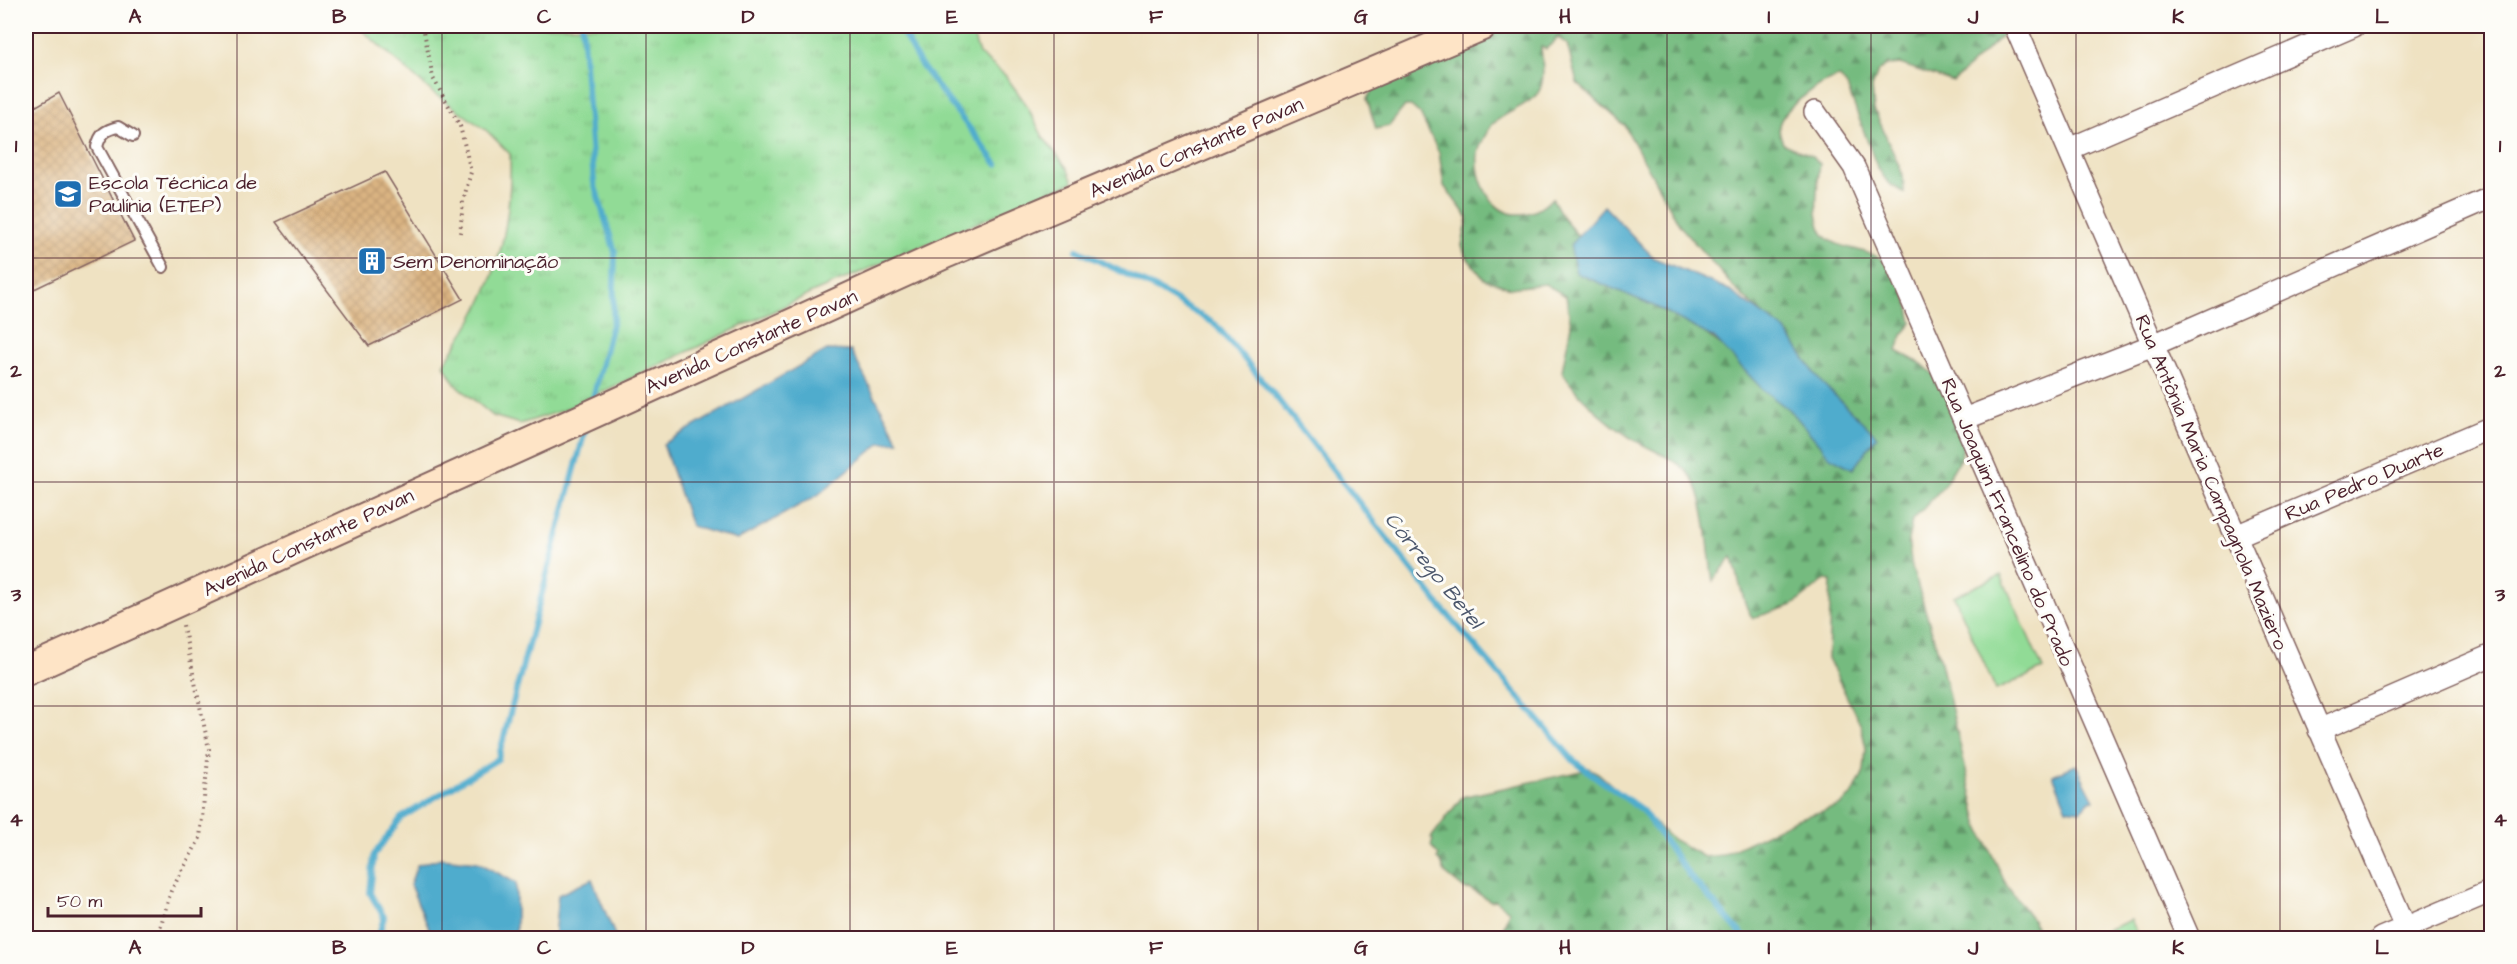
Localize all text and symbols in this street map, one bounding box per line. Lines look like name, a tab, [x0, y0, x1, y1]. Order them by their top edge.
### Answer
text: A	[129, 3, 142, 31]
text: B	[332, 3, 347, 31]
text: C	[537, 3, 552, 31]
text: D	[742, 3, 755, 31]
text: E	[946, 3, 958, 31]
text: F	[1149, 3, 1164, 31]
text: G	[1354, 3, 1368, 31]
text: H	[1559, 3, 1571, 31]
text: I	[1767, 3, 1771, 31]
text: J	[1967, 3, 1979, 31]
text: K	[2172, 3, 2185, 31]
text: L	[2375, 3, 2389, 31]
street label: Avenida Constante Pavan	[1085, 90, 1308, 206]
text: 1	[15, 132, 18, 160]
text: 1	[2499, 132, 2502, 160]
place label: Escola Técnica de Paulínia (ETEP)	[89, 169, 257, 220]
school or university icon: Escola Técnica de Paulínia (ETEP)	[52, 178, 84, 210]
building icon: Sem Denominação	[356, 245, 388, 277]
place label: Sem Denominação	[393, 248, 558, 276]
street label: Avenida Constante Pavan	[641, 282, 862, 401]
street label: Rua Antônia Maria Campagnola Maziero	[2127, 310, 2295, 655]
text: 2	[9, 357, 22, 385]
text: 2	[2493, 357, 2506, 385]
street label: Rua Joaquim Francelino do Prado	[1934, 374, 2081, 671]
street label: Rua Pedro Duarte	[2281, 436, 2448, 528]
street label: Avenida Constante Pavan	[198, 482, 418, 604]
water label: Córrego Betel	[1377, 506, 1491, 637]
text: 3	[10, 581, 22, 609]
text: 3	[2494, 581, 2506, 609]
text: 4	[9, 806, 23, 834]
text: 4	[2493, 806, 2507, 834]
scale bar	[48, 880, 201, 918]
text: 50 m	[57, 889, 102, 914]
text: A	[129, 934, 142, 962]
text: B	[332, 934, 347, 962]
text: C	[537, 934, 552, 962]
text: D	[742, 934, 755, 962]
text: E	[946, 934, 958, 962]
text: F	[1149, 934, 1164, 962]
text: G	[1354, 934, 1368, 962]
text: H	[1559, 934, 1571, 962]
text: I	[1767, 934, 1771, 962]
text: J	[1967, 934, 1979, 962]
text: K	[2172, 934, 2185, 962]
text: L	[2375, 934, 2389, 962]

